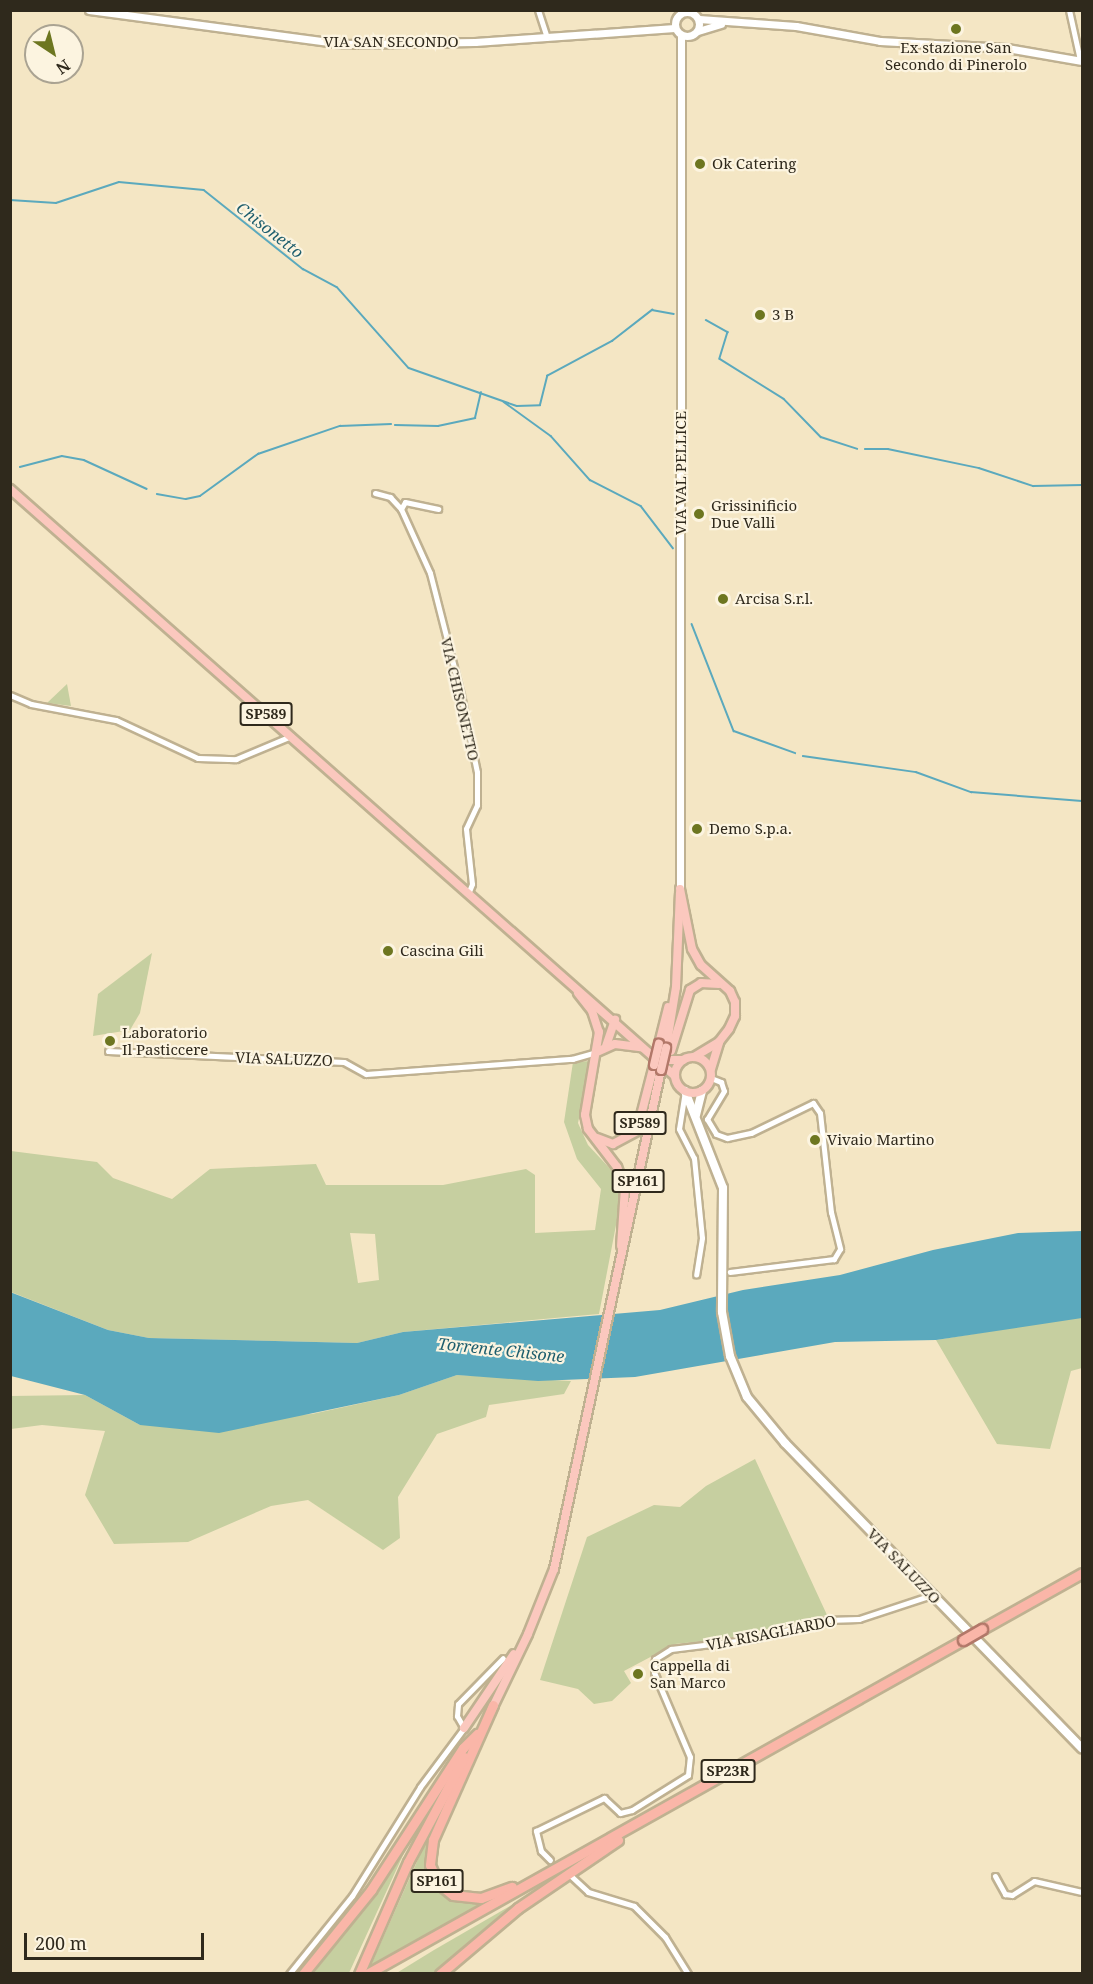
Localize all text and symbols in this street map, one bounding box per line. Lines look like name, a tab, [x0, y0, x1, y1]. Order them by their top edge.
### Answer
marker: Ex stazione San Secondo di Pinerolo	[949, 22, 963, 36]
north arrow	[24, 24, 84, 84]
street label: VIA SAN SECONDO	[323, 33, 459, 51]
place label: Ex stazione San Secondo di Pinerolo	[885, 38, 1027, 73]
text: N	[52, 54, 75, 80]
place label: Ok Catering	[712, 155, 796, 173]
marker: Ok Catering	[693, 157, 707, 171]
water label: Chisonetto	[233, 198, 307, 262]
place label: 3 B	[772, 306, 794, 324]
marker: 3 B	[753, 308, 767, 322]
street label: VIA VAL PELLICE	[672, 411, 690, 535]
place label: Grissinificio Due Valli	[711, 496, 797, 531]
marker: Grissinificio Due Valli	[692, 507, 706, 521]
place label: Arcisa S.r.l.	[735, 590, 813, 608]
marker: Arcisa S.r.l.	[716, 592, 730, 606]
street label: VIA CHISONETTO	[437, 636, 483, 762]
road number: SP589	[239, 703, 293, 725]
place label: Demo S.p.a.	[709, 820, 792, 838]
marker: Demo S.p.a.	[690, 822, 704, 836]
place label: Cascina Gili	[400, 942, 484, 960]
marker: Cascina Gili	[381, 944, 395, 958]
place label: Laboratorio Il Pasticcere	[122, 1023, 208, 1058]
marker: Laboratorio Il Pasticcere	[103, 1034, 117, 1048]
street label: VIA SALUZZO	[235, 1048, 333, 1070]
road number: SP589	[613, 1112, 667, 1134]
place label: Vivaio Martino	[827, 1131, 934, 1149]
marker: Vivaio Martino	[808, 1133, 822, 1147]
road number: SP161	[611, 1170, 665, 1192]
water label: Torrente Chisone	[437, 1334, 565, 1366]
street label: VIA SALUZZO	[864, 1525, 944, 1607]
street label: VIA RISAGLIARDO	[705, 1612, 837, 1654]
place label: Cappella di San Marco	[650, 1656, 730, 1691]
marker: Cappella di San Marco	[631, 1667, 645, 1681]
road number: SP23R	[700, 1760, 756, 1782]
road number: SP161	[410, 1870, 464, 1892]
scale bar	[27, 1921, 207, 1959]
text: 200 m	[35, 1931, 87, 1955]

